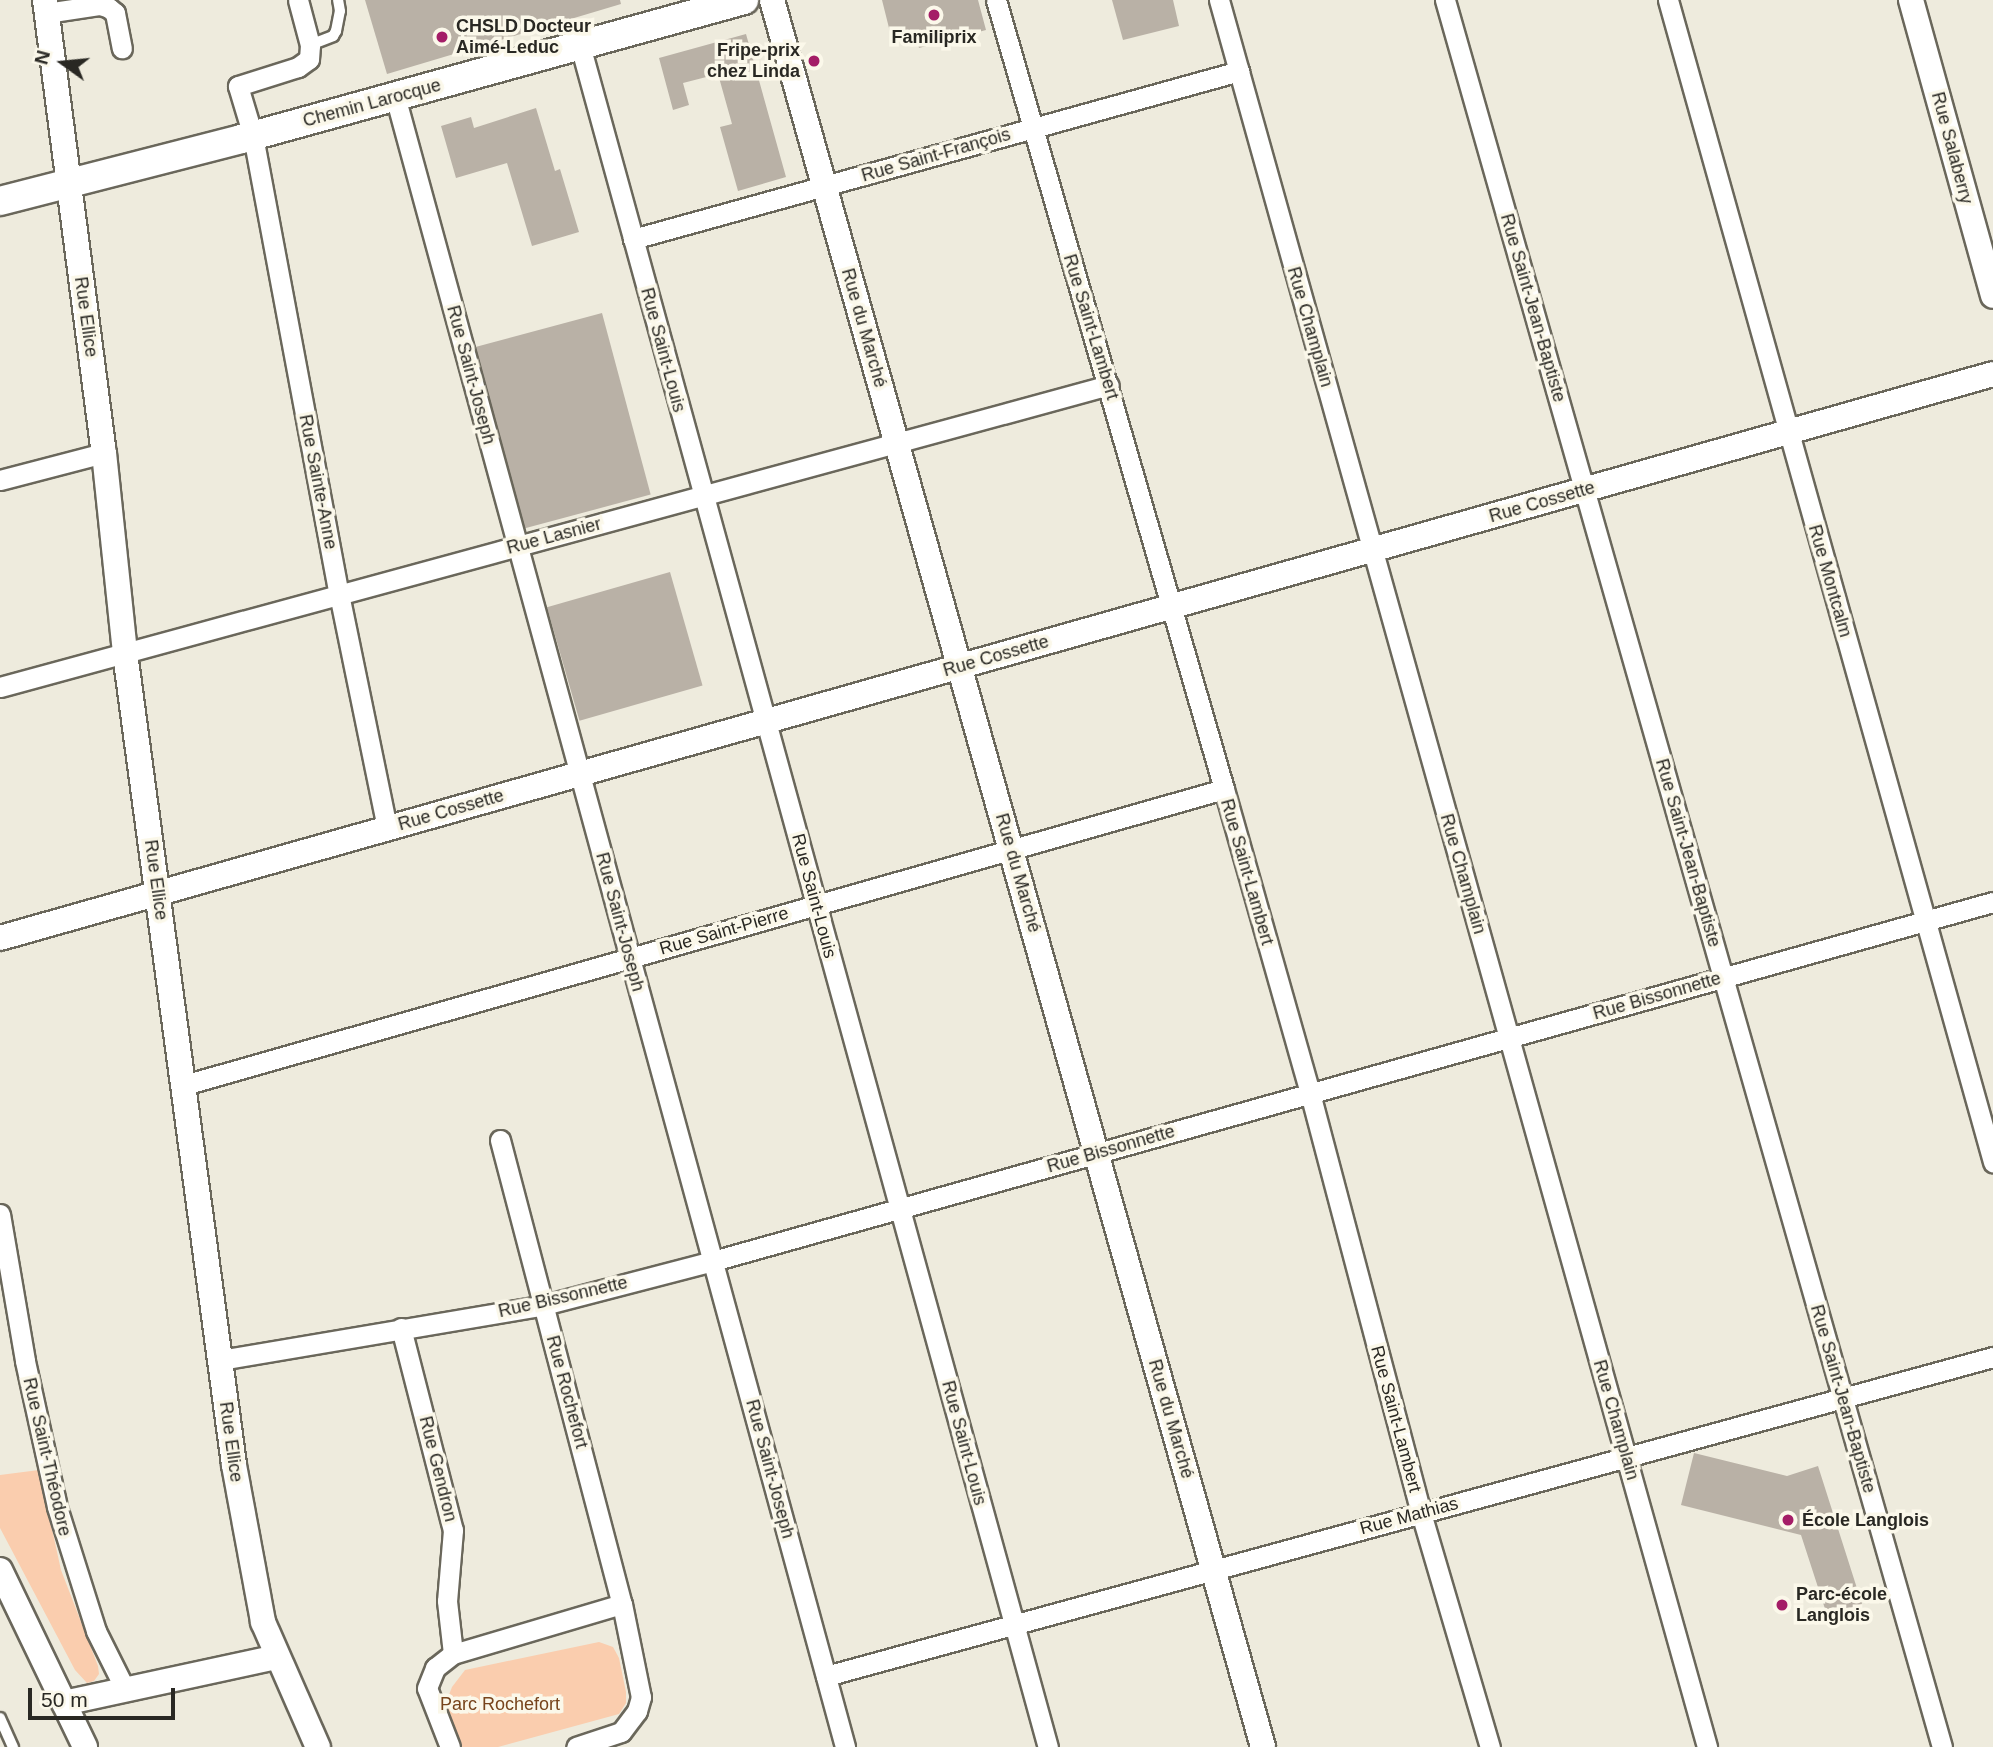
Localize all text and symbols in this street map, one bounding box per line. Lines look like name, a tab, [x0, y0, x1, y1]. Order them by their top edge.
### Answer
marker: Familiprix	[926, 7, 942, 23]
place label: CHSLD Docteur Aimé-Leduc	[456, 16, 591, 58]
place label: Familiprix	[891, 26, 977, 48]
north arrow	[28, 28, 98, 98]
marker: CHSLD Docteur Aimé-Leduc	[434, 29, 450, 45]
place label: Fripe-prix chez Linda	[707, 40, 800, 82]
text: N	[30, 48, 54, 67]
marker: Fripe-prix chez Linda	[806, 53, 822, 69]
street label: Chemin Larocque	[301, 74, 443, 132]
street label: Rue Salaberry	[1927, 90, 1977, 206]
street label: Rue Saint-François	[859, 123, 1013, 187]
street label: Rue Saint-Jean-Baptiste	[1496, 211, 1570, 405]
street label: Rue Saint-Lambert	[1059, 252, 1123, 402]
street label: Rue Champlain	[1283, 264, 1337, 390]
street label: Rue du Marché	[837, 266, 891, 390]
street label: Rue Ellice	[70, 275, 102, 359]
street label: Rue Saint-Louis	[636, 285, 690, 415]
street label: Rue Saint-Joseph	[442, 303, 500, 447]
street label: Rue Sainte-Anne	[294, 413, 342, 551]
street label: Rue Cossette	[1487, 477, 1597, 527]
street label: Rue Lasnier	[504, 513, 604, 559]
street label: Rue Montcalm	[1804, 522, 1856, 640]
street label: Rue Cossette	[941, 631, 1051, 681]
street label: Rue Saint-Jean-Baptiste	[1651, 756, 1725, 950]
street label: Rue Cossette	[396, 785, 506, 835]
street label: Rue Saint-Lambert	[1216, 796, 1278, 948]
street label: Rue du Marché	[991, 811, 1045, 935]
street label: Rue Champlain	[1436, 811, 1490, 937]
street label: Rue Saint-Louis	[787, 831, 841, 961]
street label: Rue Ellice	[140, 838, 172, 922]
street label: Rue Saint-Joseph	[591, 850, 649, 994]
street label: Rue Saint-Pierre	[657, 902, 791, 960]
street label: Rue Bissonnette	[1591, 967, 1723, 1025]
street label: Rue Bissonnette	[1045, 1120, 1177, 1178]
street label: Rue Bissonnette	[496, 1272, 630, 1322]
street label: Rue Saint-Jean-Baptiste	[1806, 1302, 1880, 1496]
street label: Rue Rochefort	[542, 1333, 592, 1451]
street label: Rue Saint-Lambert	[1366, 1343, 1426, 1495]
street label: Rue du Marché	[1144, 1357, 1198, 1481]
street label: Rue Champlain	[1589, 1357, 1643, 1483]
street label: Rue Saint-Théodore	[18, 1376, 76, 1538]
street label: Rue Saint-Louis	[937, 1378, 991, 1508]
street label: Rue Saint-Joseph	[741, 1397, 799, 1541]
street label: Rue Ellice	[215, 1400, 247, 1484]
street label: Rue Gendron	[414, 1414, 462, 1524]
street label: Rue Mathias	[1357, 1492, 1461, 1540]
place label: École Langlois	[1802, 1509, 1929, 1531]
marker: École Langlois	[1780, 1512, 1796, 1528]
place label: Parc-école Langlois	[1796, 1584, 1887, 1626]
marker: Parc-école Langlois	[1774, 1597, 1790, 1613]
scale bar	[32, 1674, 178, 1718]
text: 50 m	[41, 1688, 88, 1711]
park label: Parc Rochefort	[440, 1693, 560, 1715]

